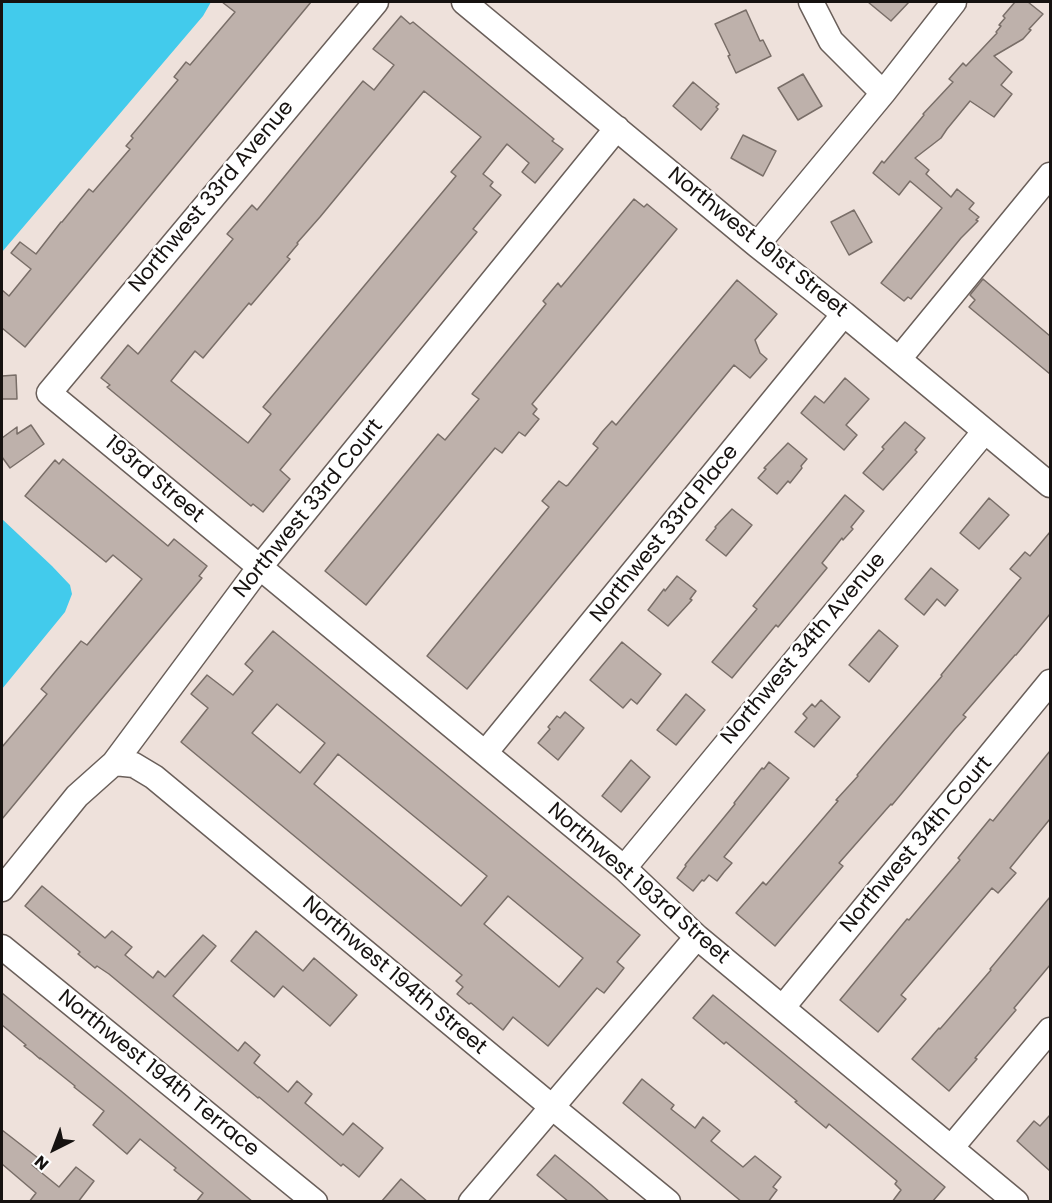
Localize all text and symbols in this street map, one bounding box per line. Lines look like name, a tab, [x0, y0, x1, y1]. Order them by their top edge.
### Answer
street label: Northwest 33rd Avenue	[124, 96, 300, 298]
street label: Northwest 191st Street	[662, 163, 852, 323]
street label: Northwest 33rd Court	[229, 415, 389, 603]
street label: 193rd Street	[99, 431, 209, 529]
street label: Northwest 33rd Place	[586, 440, 744, 628]
street label: Northwest 34th Avenue	[716, 548, 892, 750]
street label: Northwest 34th Court	[836, 752, 998, 938]
street label: Northwest 193rd Street	[542, 798, 734, 970]
street label: Northwest 194th Street	[297, 891, 491, 1061]
street label: Northwest 194th Terrace	[52, 985, 264, 1163]
north arrow	[24, 1119, 84, 1179]
text: N	[29, 1150, 54, 1175]

